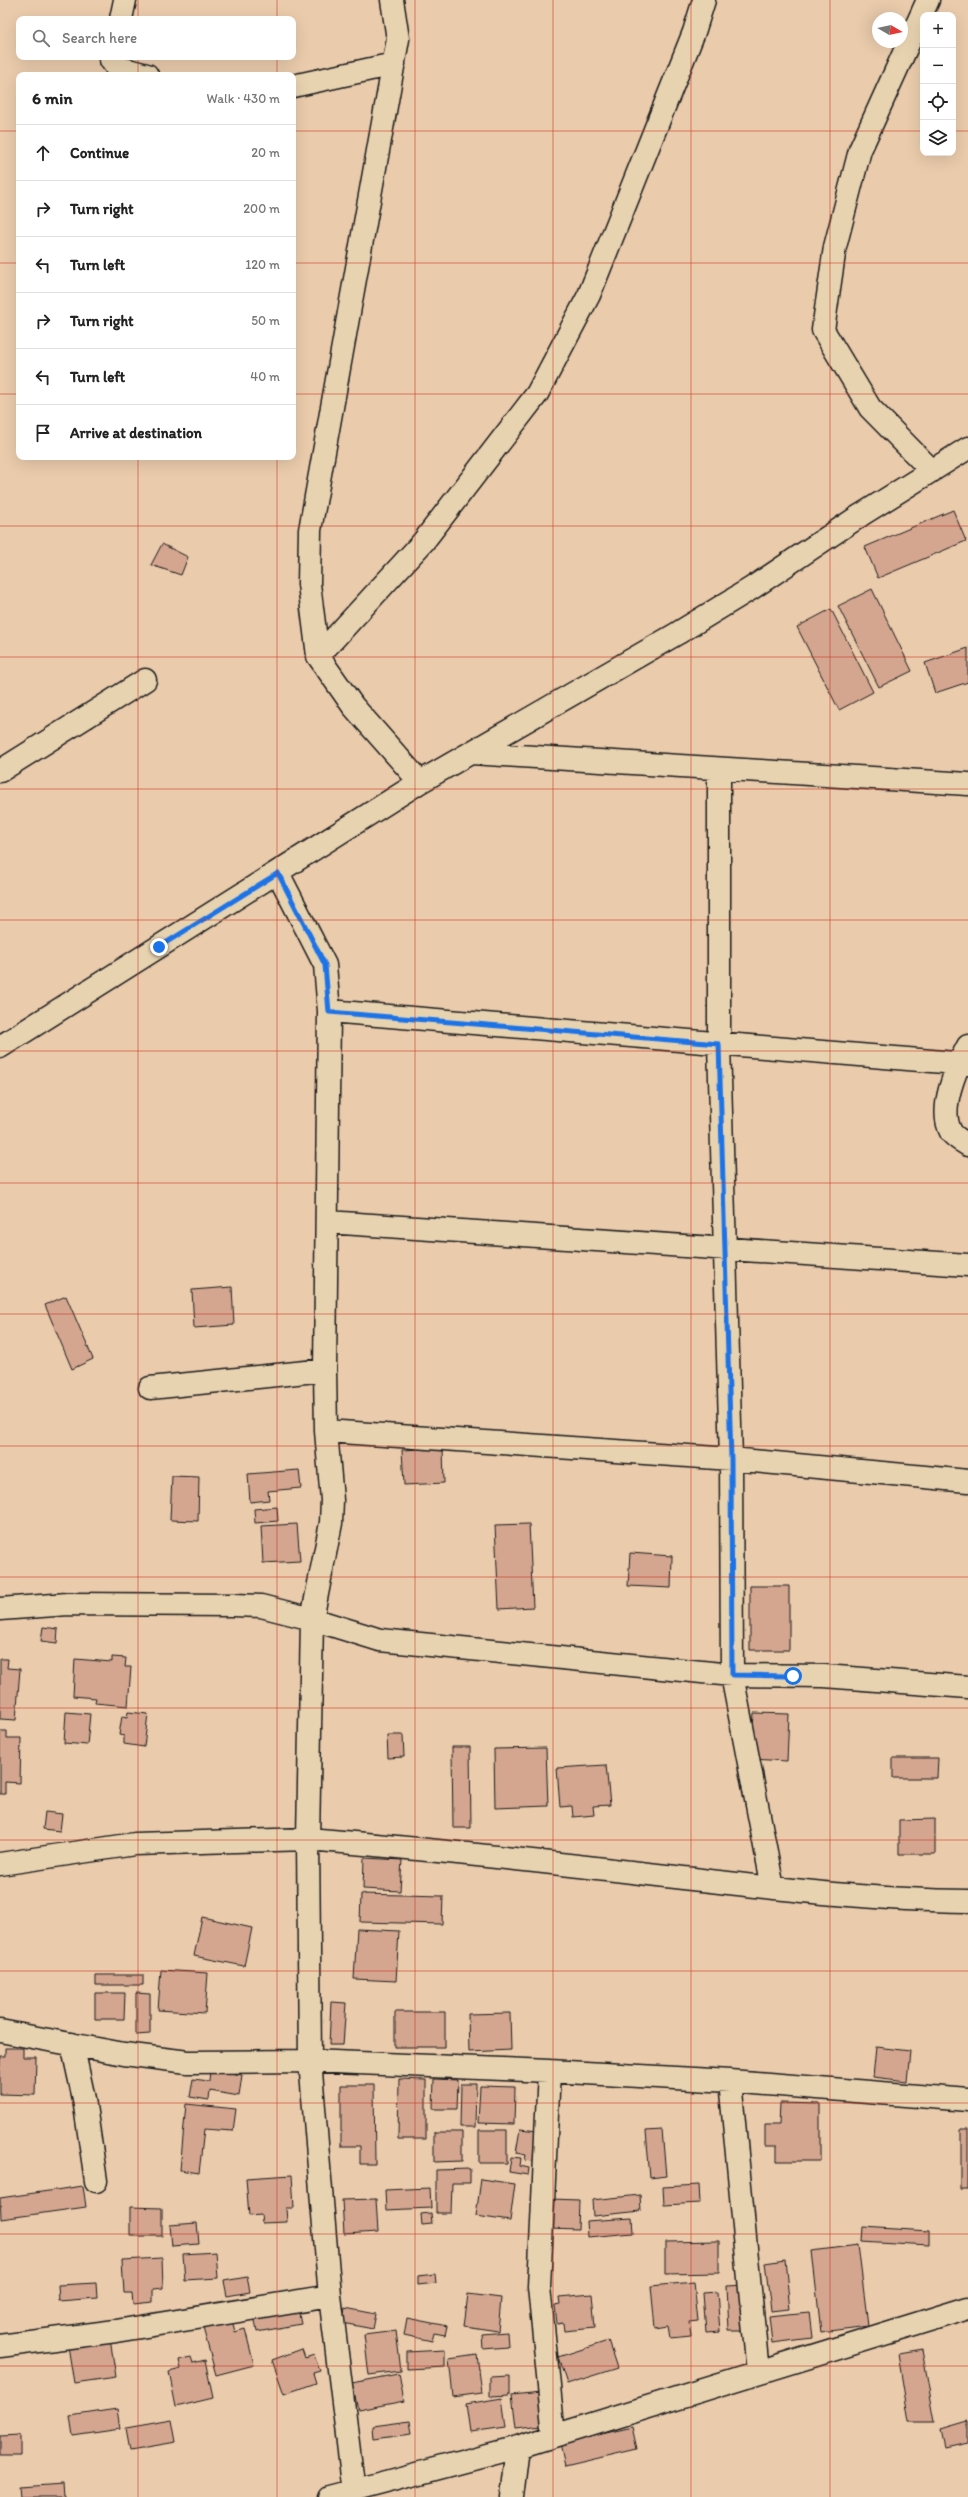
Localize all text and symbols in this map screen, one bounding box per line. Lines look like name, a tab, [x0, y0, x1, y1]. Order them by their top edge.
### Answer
north arrow	[872, 12, 908, 48]
map controls	[920, 12, 956, 156]
button: +	[920, 12, 956, 48]
search box	[16, 16, 296, 60]
icon: search	[30, 27, 52, 49]
text: Search here	[62, 29, 137, 47]
button: −	[920, 48, 956, 84]
button: locate	[920, 84, 956, 120]
text: 6 min	[32, 88, 73, 108]
text: Walk · 430 m	[207, 91, 280, 106]
button: layers	[920, 120, 956, 156]
icon: ahead	[32, 142, 54, 164]
text: Continue	[70, 144, 129, 162]
text: 20 m	[251, 145, 280, 160]
icon: right	[32, 198, 54, 220]
text: Turn right	[70, 200, 134, 218]
text: 200 m	[243, 201, 280, 216]
icon: left	[32, 254, 54, 276]
text: Turn left	[70, 256, 125, 274]
text: 120 m	[245, 257, 280, 272]
icon: right	[32, 310, 54, 332]
text: Turn right	[70, 312, 134, 330]
text: 50 m	[251, 313, 280, 328]
icon: left	[32, 366, 54, 388]
text: Turn left	[70, 368, 125, 386]
text: 40 m	[250, 369, 280, 384]
icon: arrive	[32, 422, 54, 444]
text: Arrive at destination	[70, 424, 202, 442]
route end	[150, 938, 168, 956]
route start	[784, 1667, 802, 1685]

